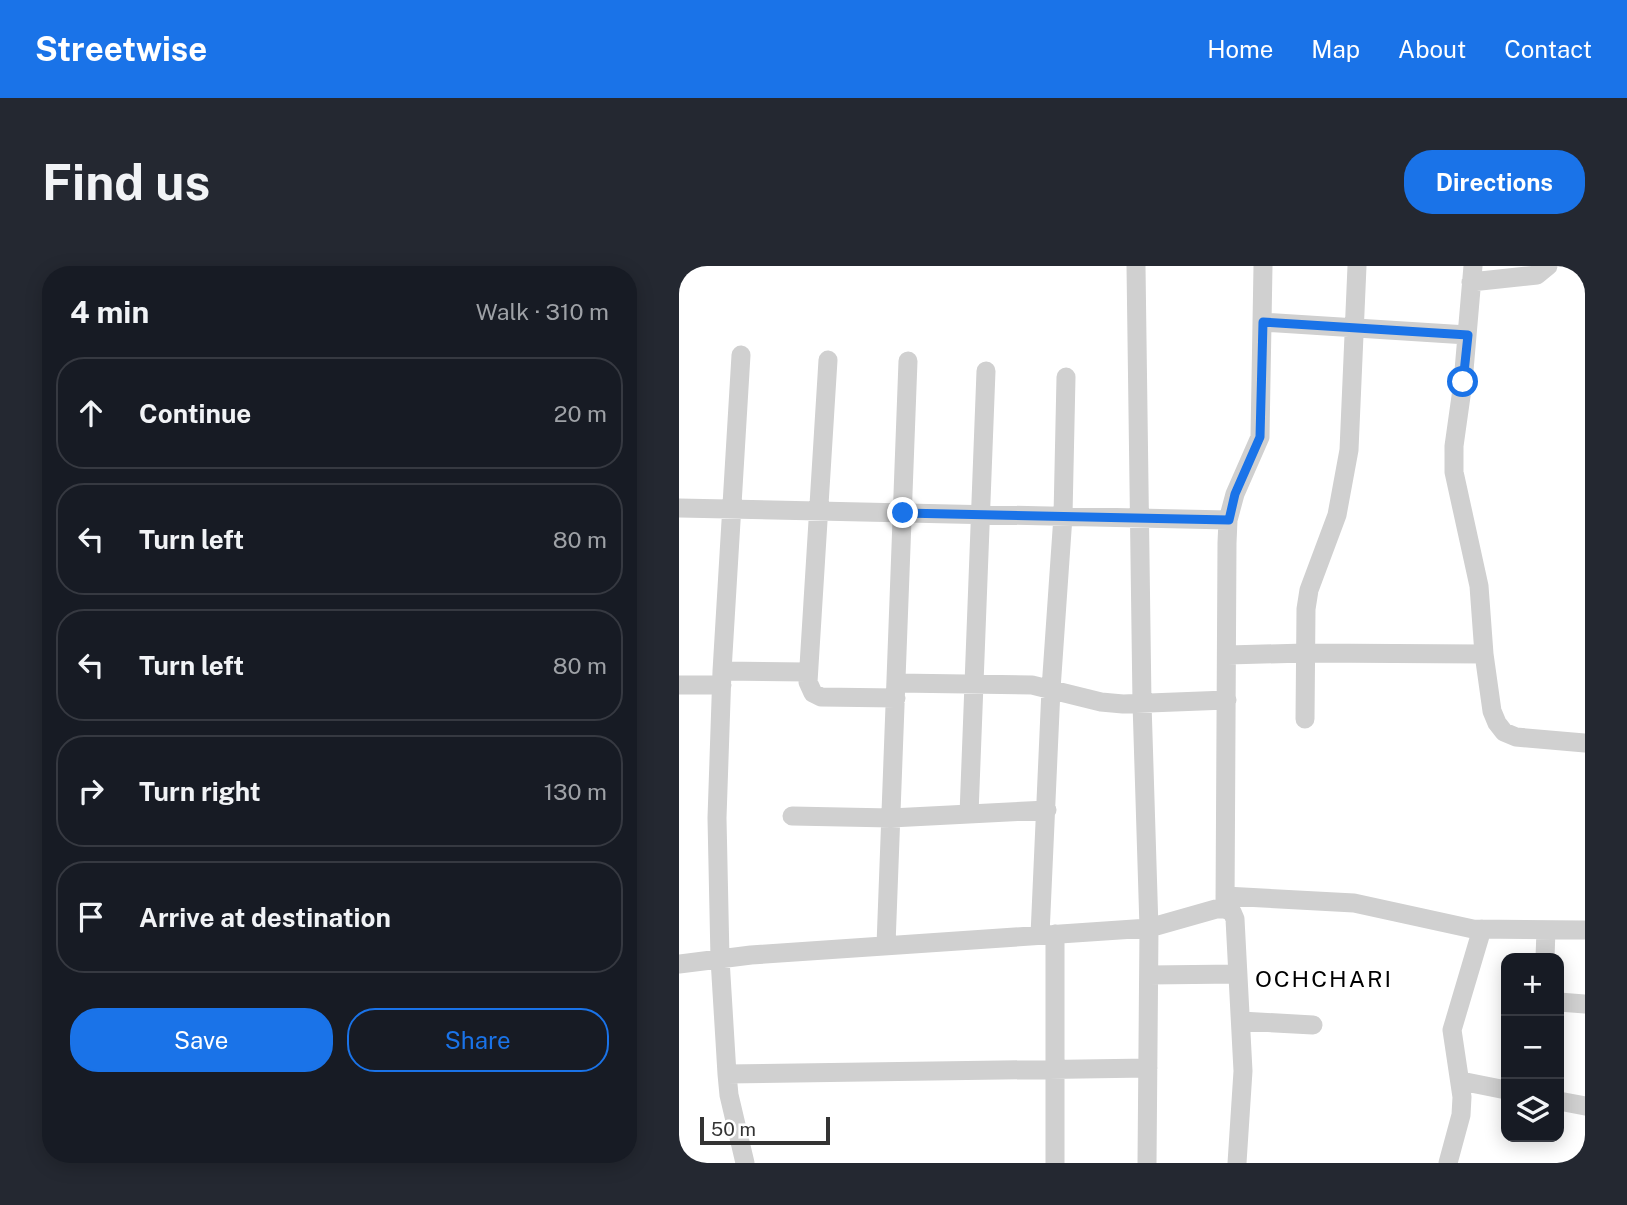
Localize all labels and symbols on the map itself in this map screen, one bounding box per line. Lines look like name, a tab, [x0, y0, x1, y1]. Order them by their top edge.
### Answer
route start	[1447, 366, 1478, 397]
route end	[887, 497, 918, 528]
district label: OCHCHARI	[1255, 965, 1393, 992]
scale bar	[700, 1114, 829, 1146]

